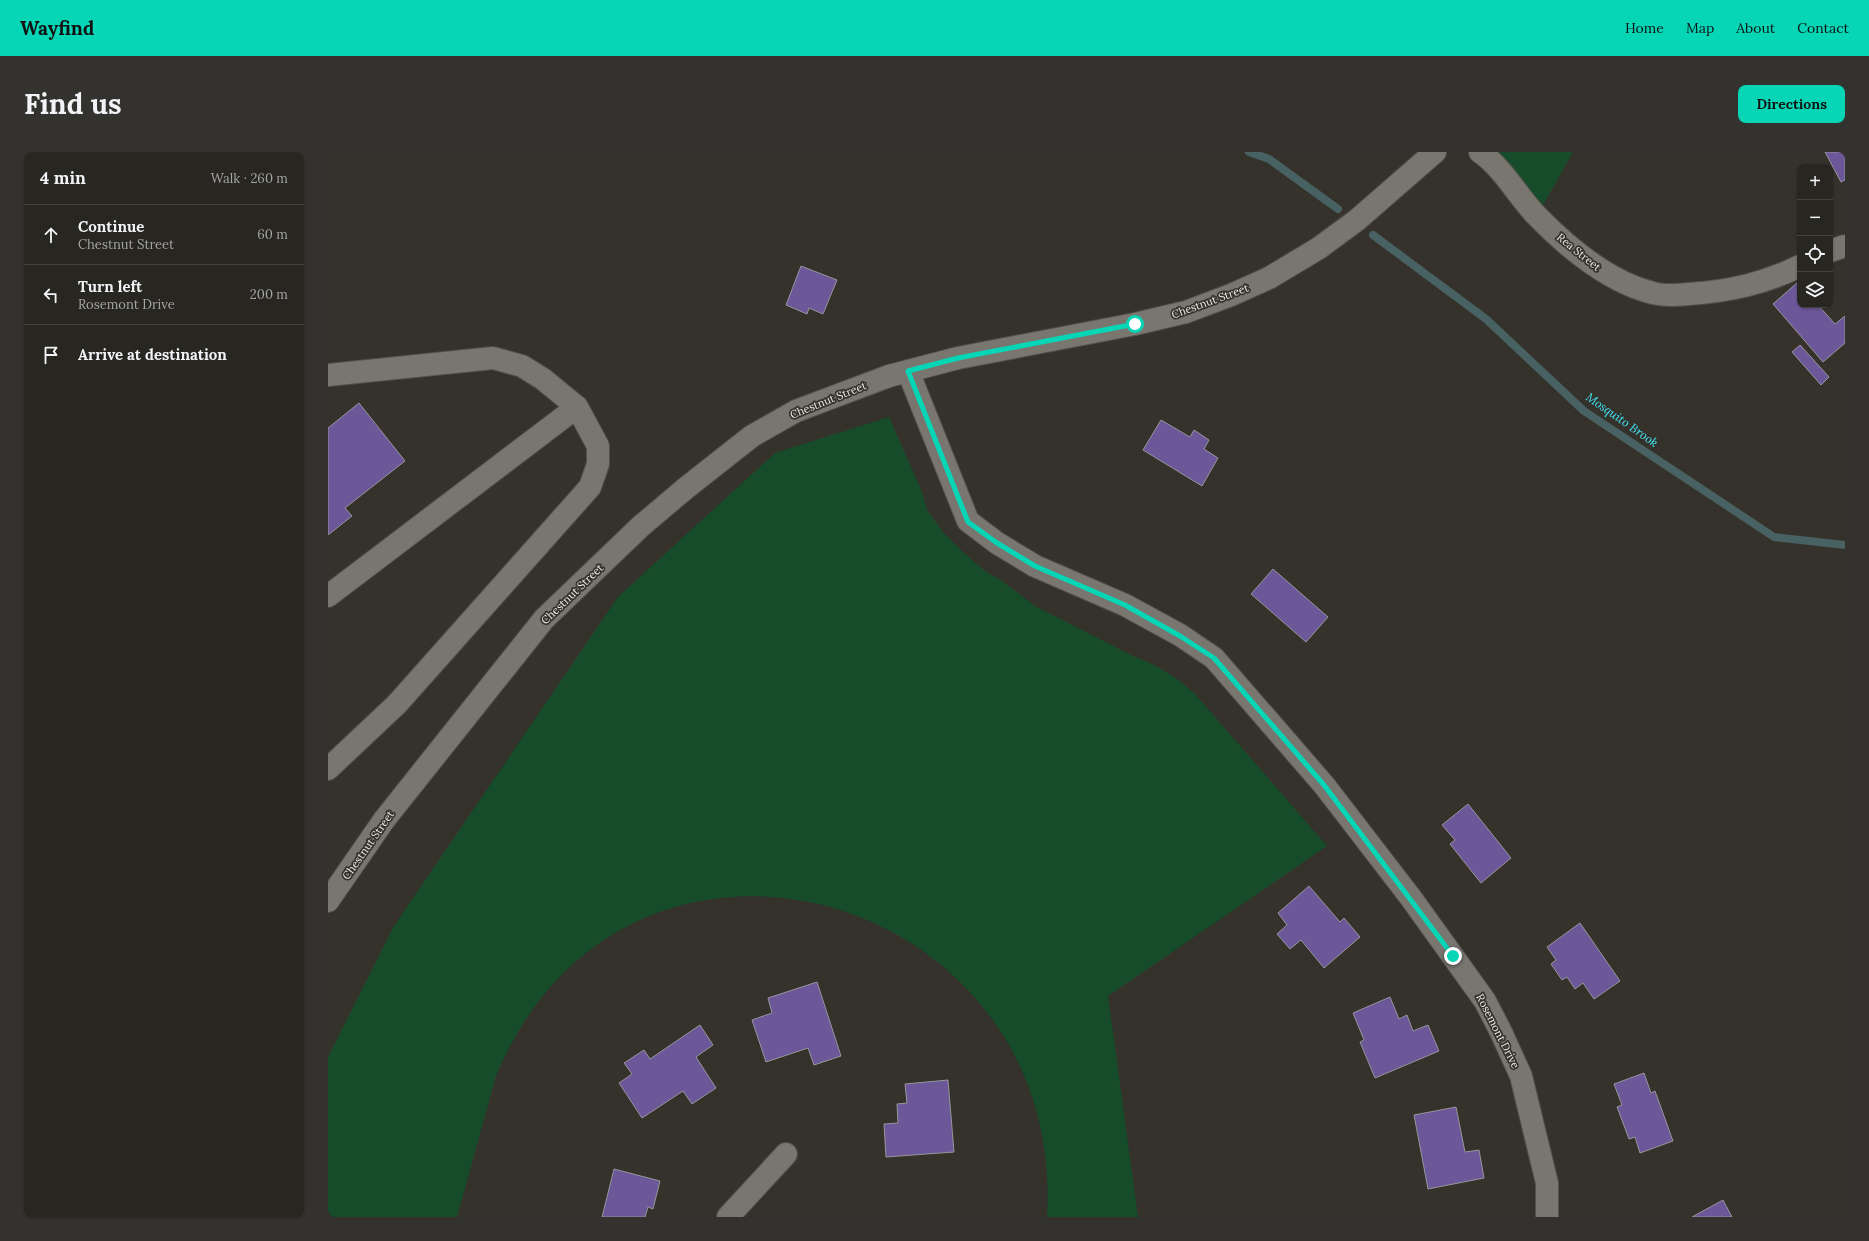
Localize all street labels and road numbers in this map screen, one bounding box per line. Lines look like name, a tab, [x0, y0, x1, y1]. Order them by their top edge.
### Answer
street label: Rea Street	[1554, 230, 1604, 274]
street label: Chestnut Street	[1169, 280, 1251, 321]
street label: Chestnut Street	[788, 378, 869, 422]
street label: Chestnut Street	[538, 560, 607, 627]
street label: Chestnut Street	[339, 807, 397, 882]
street label: Rosemont Drive	[1473, 991, 1523, 1071]

